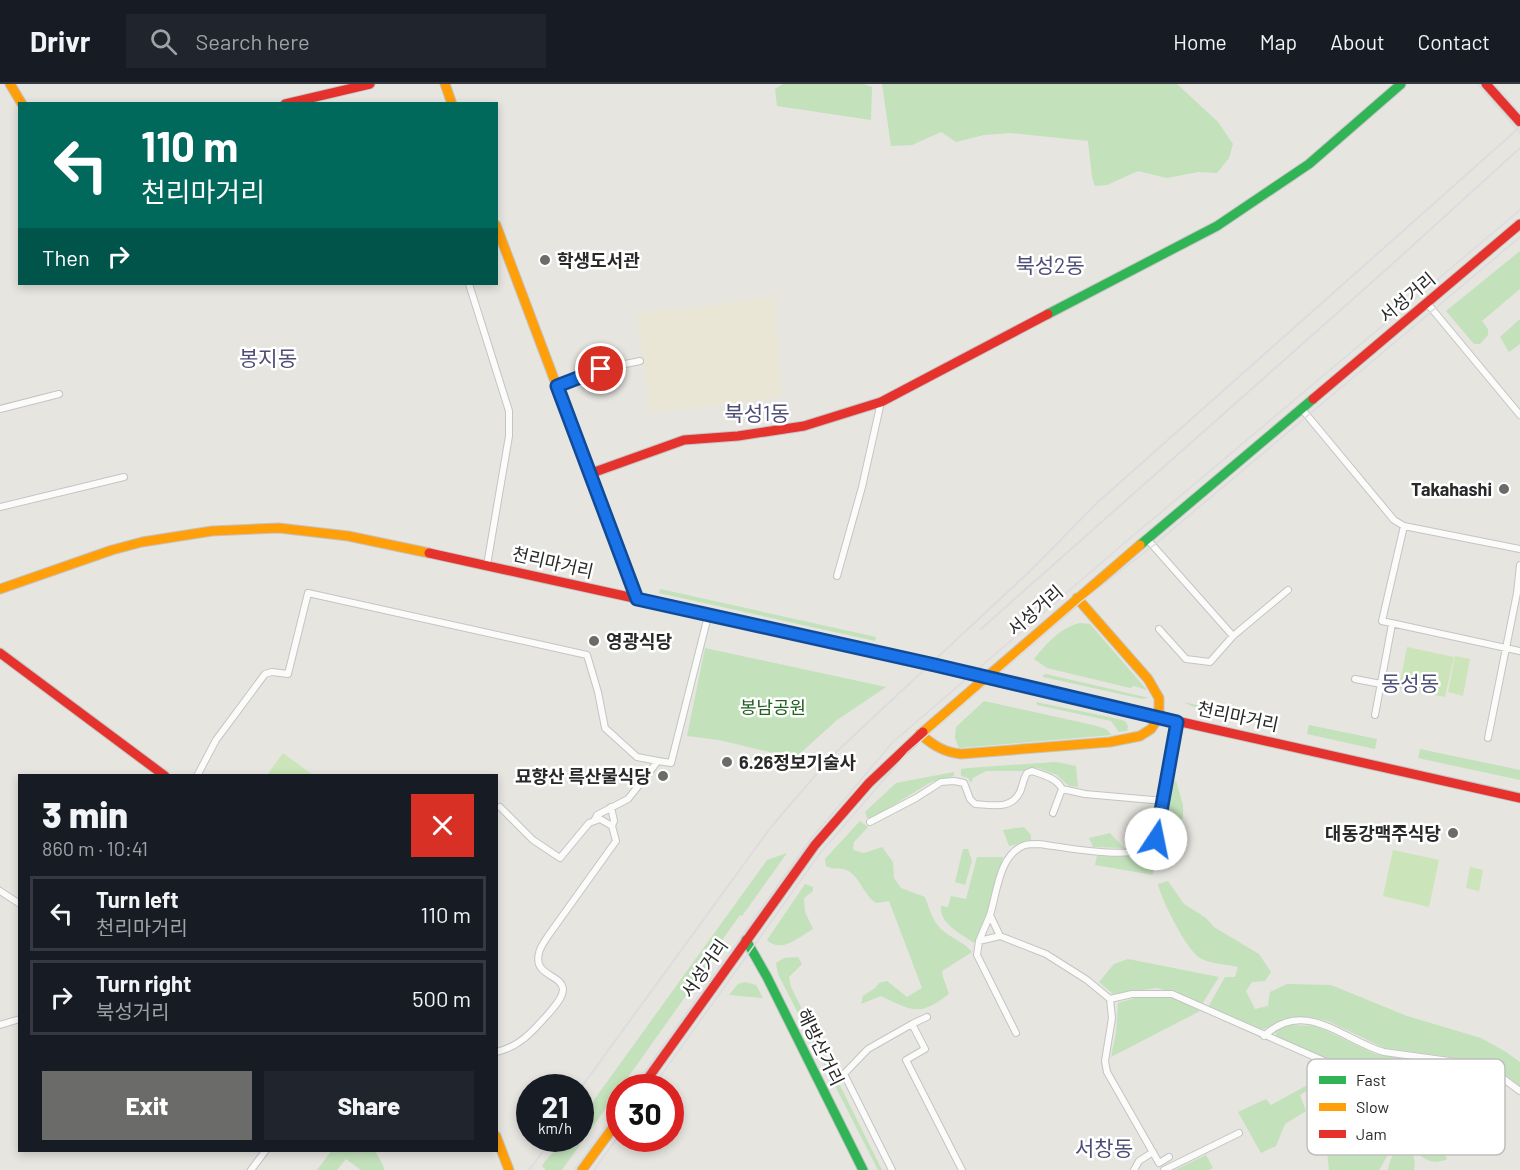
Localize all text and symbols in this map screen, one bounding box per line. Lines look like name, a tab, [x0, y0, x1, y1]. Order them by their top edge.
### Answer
search box	[126, 14, 546, 68]
text: Drivr	[30, 24, 90, 58]
icon: search	[147, 25, 180, 58]
text: Search here	[195, 28, 310, 54]
text: Home	[1173, 29, 1227, 54]
text: Map	[1260, 29, 1297, 54]
text: About	[1330, 29, 1385, 54]
text: Contact	[1418, 29, 1490, 54]
text: 110 m	[141, 120, 238, 170]
icon: left	[42, 126, 120, 204]
text: 천리마거리	[141, 175, 265, 207]
icon: right	[102, 240, 135, 273]
text: Then	[42, 244, 90, 270]
place label: 학생도서관	[557, 249, 640, 271]
district label: 북성2동	[1015, 252, 1085, 277]
marker: 학생도서관	[538, 253, 552, 267]
street label: 서성거리	[1375, 267, 1439, 327]
pin	[575, 343, 626, 394]
district label: 봉지동	[239, 345, 297, 370]
icon: arrive	[584, 352, 617, 385]
district label: 북성1동	[724, 400, 790, 425]
place label: Takahashi	[1411, 478, 1492, 500]
marker: Takahashi	[1497, 482, 1511, 496]
street label: 천리마거리	[510, 542, 596, 582]
street label: 서성거리	[1003, 580, 1067, 640]
place label: 영광식당	[606, 630, 672, 652]
marker: 영광식당	[587, 634, 601, 648]
district label: 동성동	[1381, 670, 1439, 695]
park label: 봉남공원	[740, 696, 806, 718]
street label: 천리마거리	[1195, 697, 1281, 735]
place label: 6.26정보기술사	[739, 751, 857, 773]
marker: 6.26정보기술사	[720, 755, 734, 769]
place label: 묘향산 륵산물식당	[515, 765, 651, 787]
marker: 묘향산 륵산물식당	[656, 769, 670, 783]
text: 3 min	[42, 792, 128, 835]
button: close	[411, 794, 474, 857]
position arrow	[1124, 807, 1188, 871]
place label: 대동강맥주식당	[1325, 822, 1441, 844]
marker: 대동강맥주식당	[1446, 826, 1460, 840]
text: 860 m · 10:41	[42, 836, 148, 860]
text: Turn left	[96, 886, 179, 912]
icon: left	[45, 897, 78, 930]
text: 110 m	[421, 901, 471, 927]
text: 천리마거리	[96, 915, 188, 939]
street label: 서성거리	[676, 935, 732, 1001]
text: Turn right	[96, 970, 191, 996]
icon: right	[45, 981, 78, 1014]
text: 500 m	[412, 985, 471, 1011]
text: 북성거리	[96, 999, 170, 1023]
street label: 해방산거리	[793, 1005, 849, 1089]
legend	[1307, 1059, 1505, 1155]
text: Fast	[1356, 1070, 1386, 1089]
button: Exit	[42, 1071, 252, 1140]
button: Share	[264, 1071, 474, 1140]
speed limit sign: 30	[606, 1074, 684, 1152]
text: 21	[541, 1088, 569, 1124]
text: Slow	[1356, 1097, 1389, 1116]
text: km/h	[538, 1119, 572, 1137]
text: Jam	[1356, 1124, 1387, 1143]
district label: 서창동	[1075, 1135, 1133, 1160]

